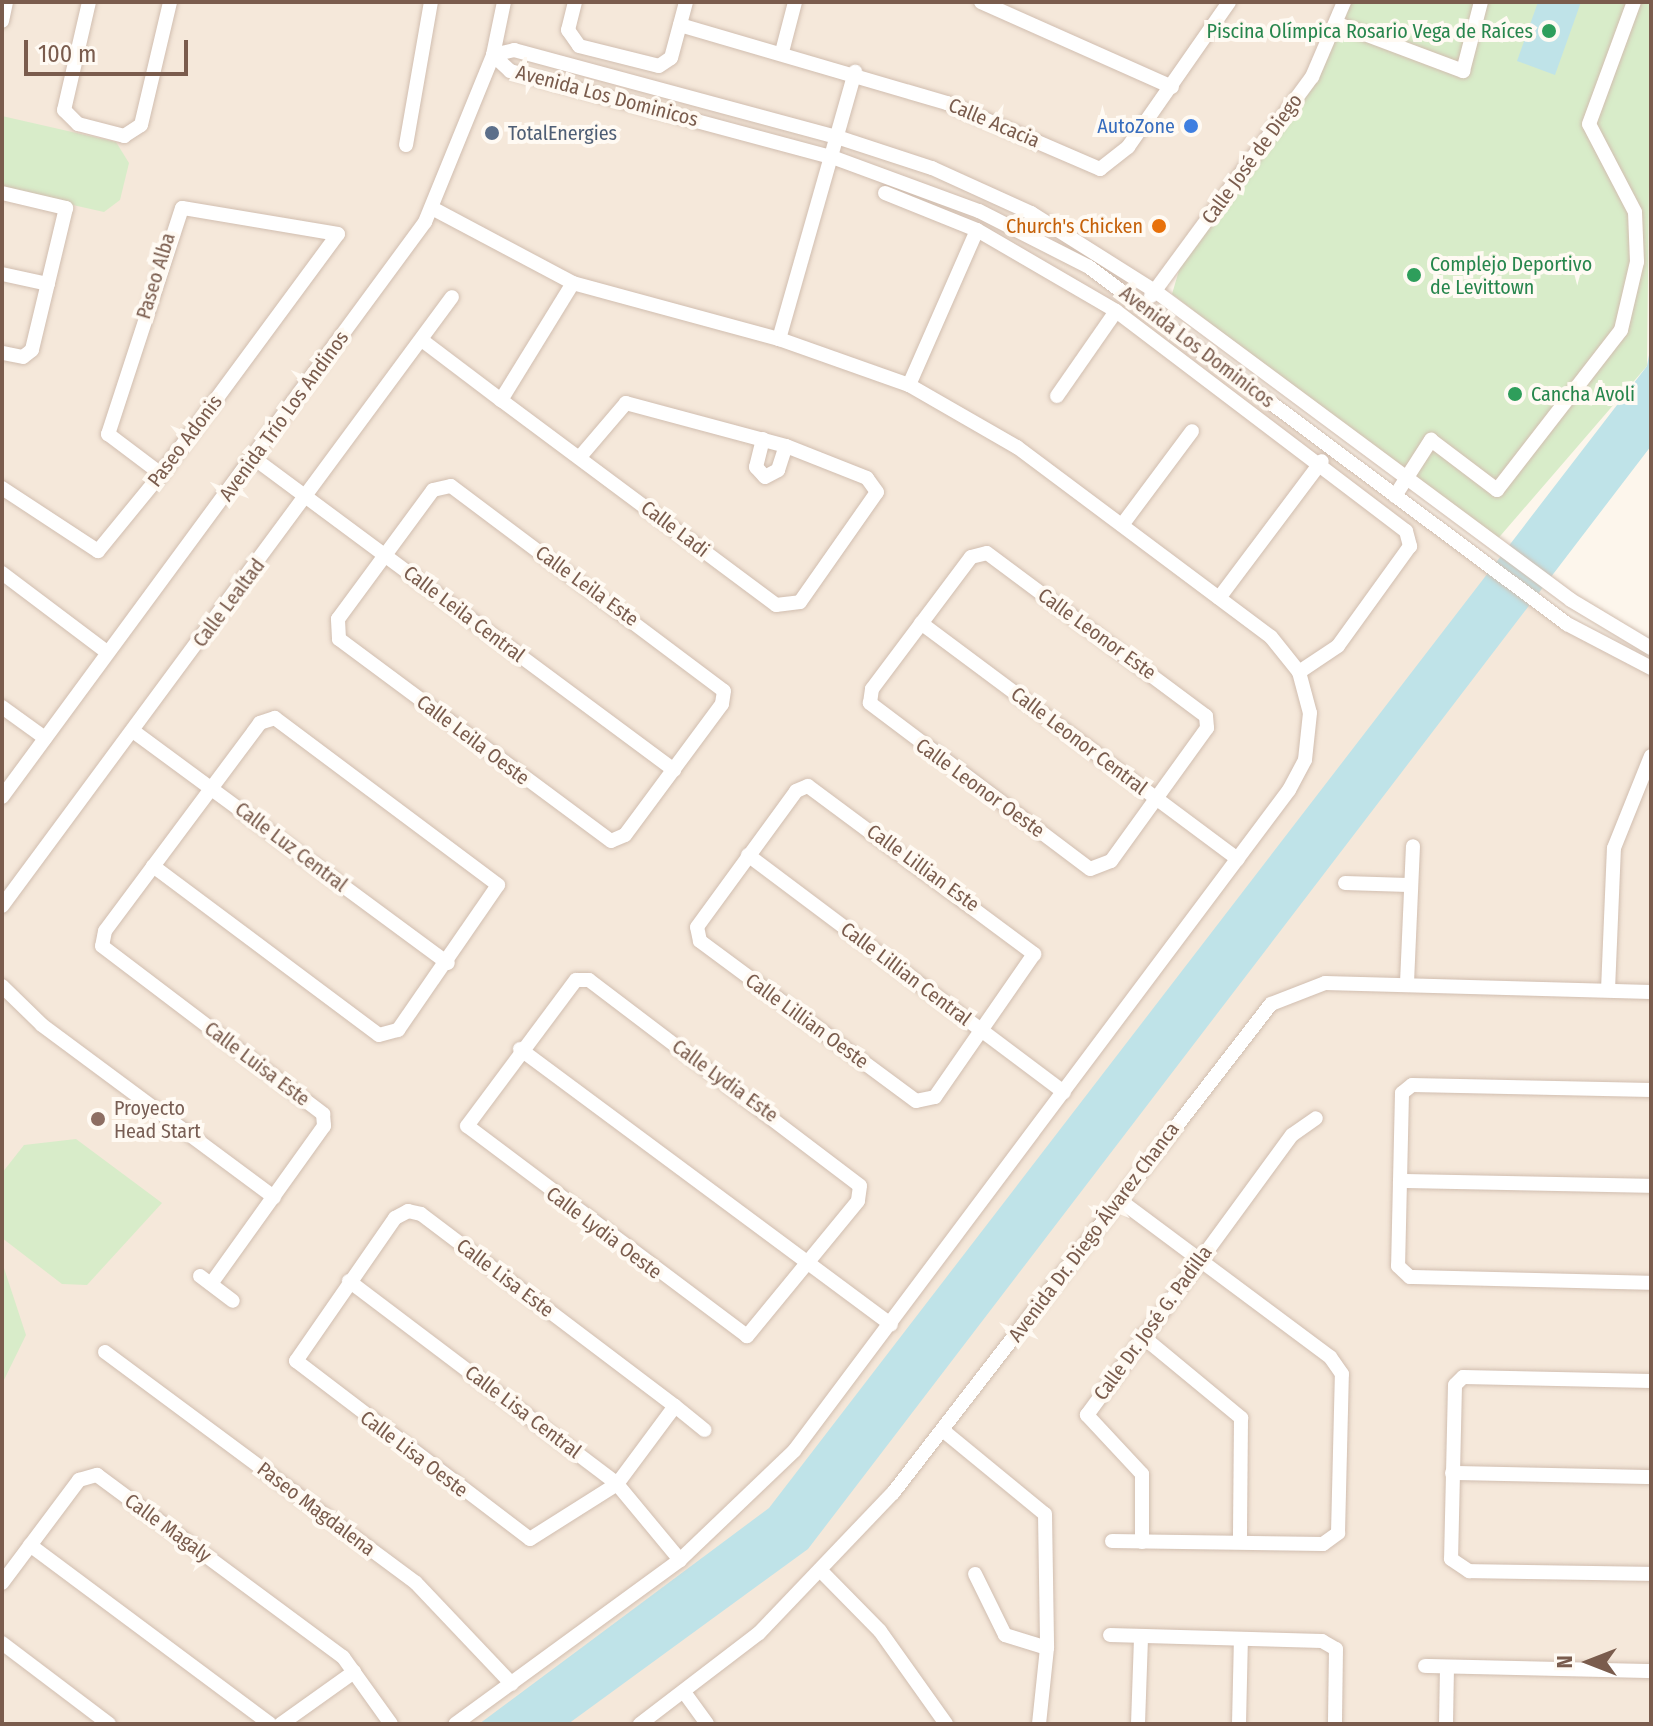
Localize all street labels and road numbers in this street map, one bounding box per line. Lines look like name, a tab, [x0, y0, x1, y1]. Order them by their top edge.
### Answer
street label: Avenida Los Dominicos	[513, 60, 701, 132]
street label: Calle José de Diego	[1197, 89, 1307, 229]
street label: Calle Acacia	[945, 93, 1043, 153]
street label: Paseo Alba	[132, 230, 180, 322]
street label: Avenida Los Dominicos	[1115, 281, 1279, 413]
street label: Avenida Trío Los Andinos	[214, 326, 354, 506]
street label: Paseo Adonis	[143, 390, 227, 492]
street label: Calle Ladi	[636, 496, 714, 562]
street label: Calle Leila Este	[531, 541, 643, 631]
street label: Calle Lealtad	[188, 554, 270, 652]
street label: Calle Leila Central	[399, 561, 529, 667]
street label: Calle Leonor Este	[1033, 583, 1161, 685]
street label: Calle Leonor Central	[1006, 682, 1152, 800]
street label: Calle Leila Oeste	[412, 690, 534, 790]
street label: Calle Leonor Oeste	[911, 733, 1049, 843]
street label: Calle Luz Central	[230, 797, 352, 897]
street label: Calle Lillian Este	[862, 819, 984, 917]
street label: Calle Lillian Central	[836, 917, 976, 1031]
street label: Calle Lillian Oeste	[741, 968, 873, 1074]
street label: Calle Luisa Este	[200, 1017, 314, 1111]
street label: Calle Lydia Este	[667, 1034, 783, 1128]
street label: Avenida Dr. Diego Álvarez Chanca	[1004, 1118, 1184, 1346]
street label: Calle Lydia Oeste	[542, 1182, 666, 1284]
street label: Calle Lisa Este	[452, 1234, 558, 1322]
street label: Calle Dr. José G. Padilla	[1089, 1241, 1217, 1405]
street label: Calle Lisa Central	[460, 1360, 586, 1464]
street label: Calle Lisa Oeste	[355, 1406, 473, 1502]
street label: Paseo Magdalena	[252, 1457, 380, 1561]
street label: Calle Magaly	[120, 1489, 216, 1567]

